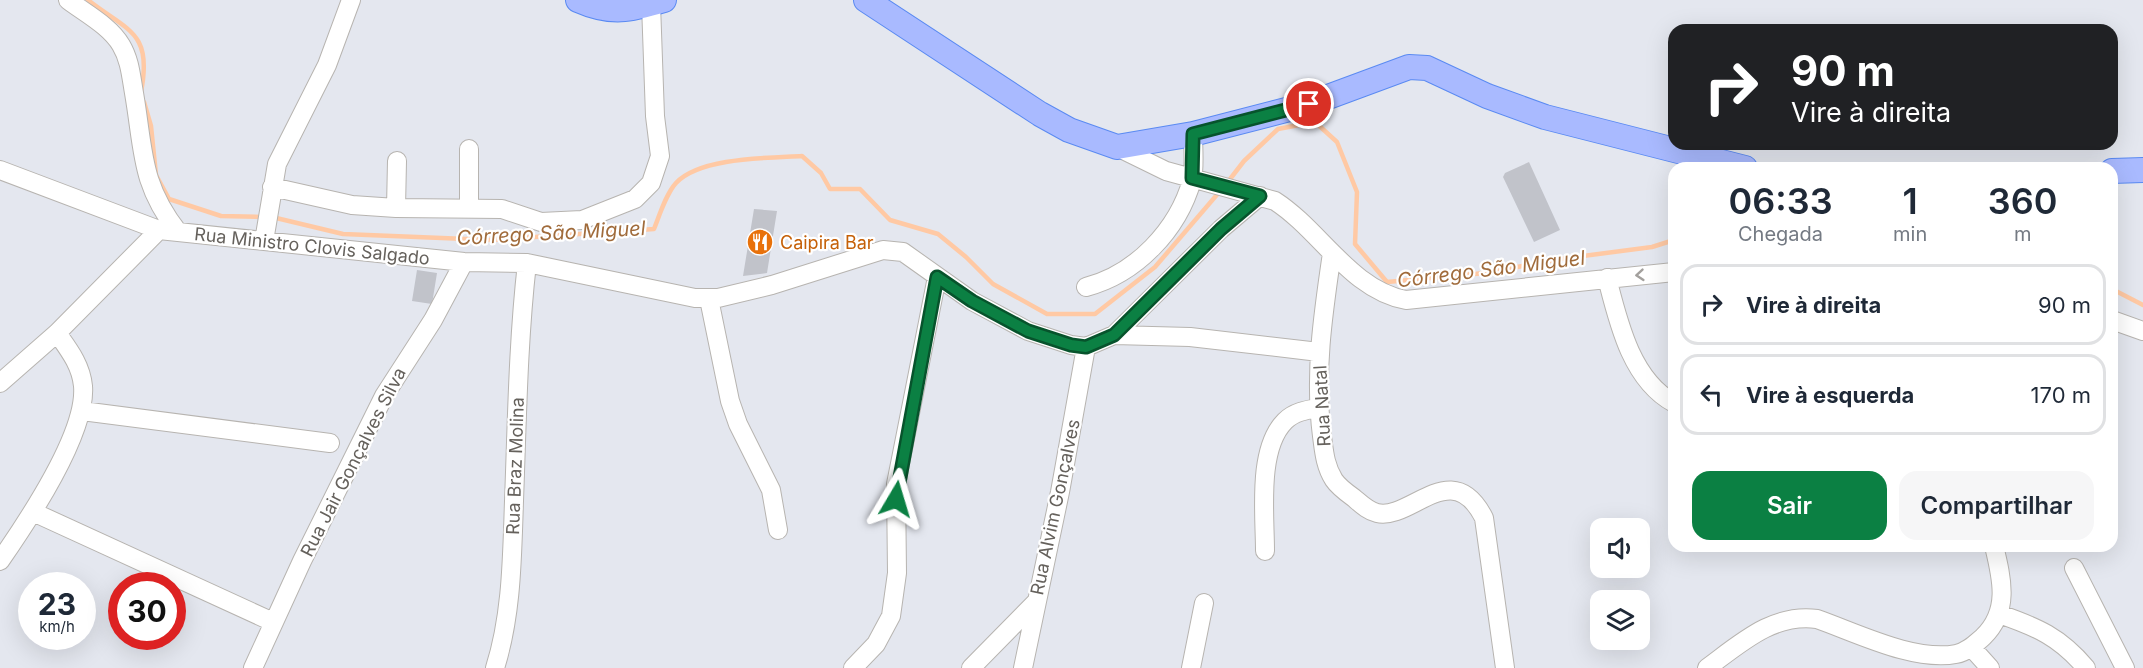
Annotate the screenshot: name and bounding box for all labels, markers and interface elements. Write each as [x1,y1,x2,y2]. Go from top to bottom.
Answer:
text: 90 m [1791,45,1895,96]
icon: right [1692,48,1770,126]
pin [1283,78,1334,129]
icon: arrive [1292,87,1325,120]
text: Vire à direita [1791,96,1951,129]
text: 06:33 [1729,179,1833,223]
text: 1 [1903,179,1918,223]
text: 360 [1988,179,2057,223]
water label: Córrego São Miguel [456,216,646,250]
text: Chegada [1738,222,1823,246]
text: min [1893,222,1927,246]
text: m [2014,222,2031,246]
street label: Rua Ministro Clovis Salgado [193,223,431,269]
restaurant icon: Caipira Bar [745,227,775,257]
place label: Caipira Bar [780,232,874,253]
water label: Córrego São Miguel [1396,246,1586,292]
one-way arrow [1636,268,1645,281]
icon: right [1695,288,1728,321]
text: Vire à direita [1746,292,1881,318]
text: 90 m [2038,292,2091,318]
street label: Rua Jair Gonçalves Silva [296,364,410,560]
street label: Rua Natal [1309,365,1335,447]
icon: left [1695,378,1728,411]
text: Vire à esquerda [1746,382,1914,408]
text: 170 m [2031,382,2091,408]
street label: Rua Braz Molina [502,397,528,535]
street label: Rua Alvim Gonçalves [1026,417,1084,597]
position arrow [864,467,928,531]
button: Sair [1692,471,1887,540]
button: Compartilhar [1899,471,2094,540]
map controls [1590,518,1650,650]
button: sound [1590,518,1650,578]
speed limit sign: 30 [108,572,186,650]
text: 23 [38,586,76,622]
button: layers [1590,590,1650,650]
text: km/h [39,617,75,636]

